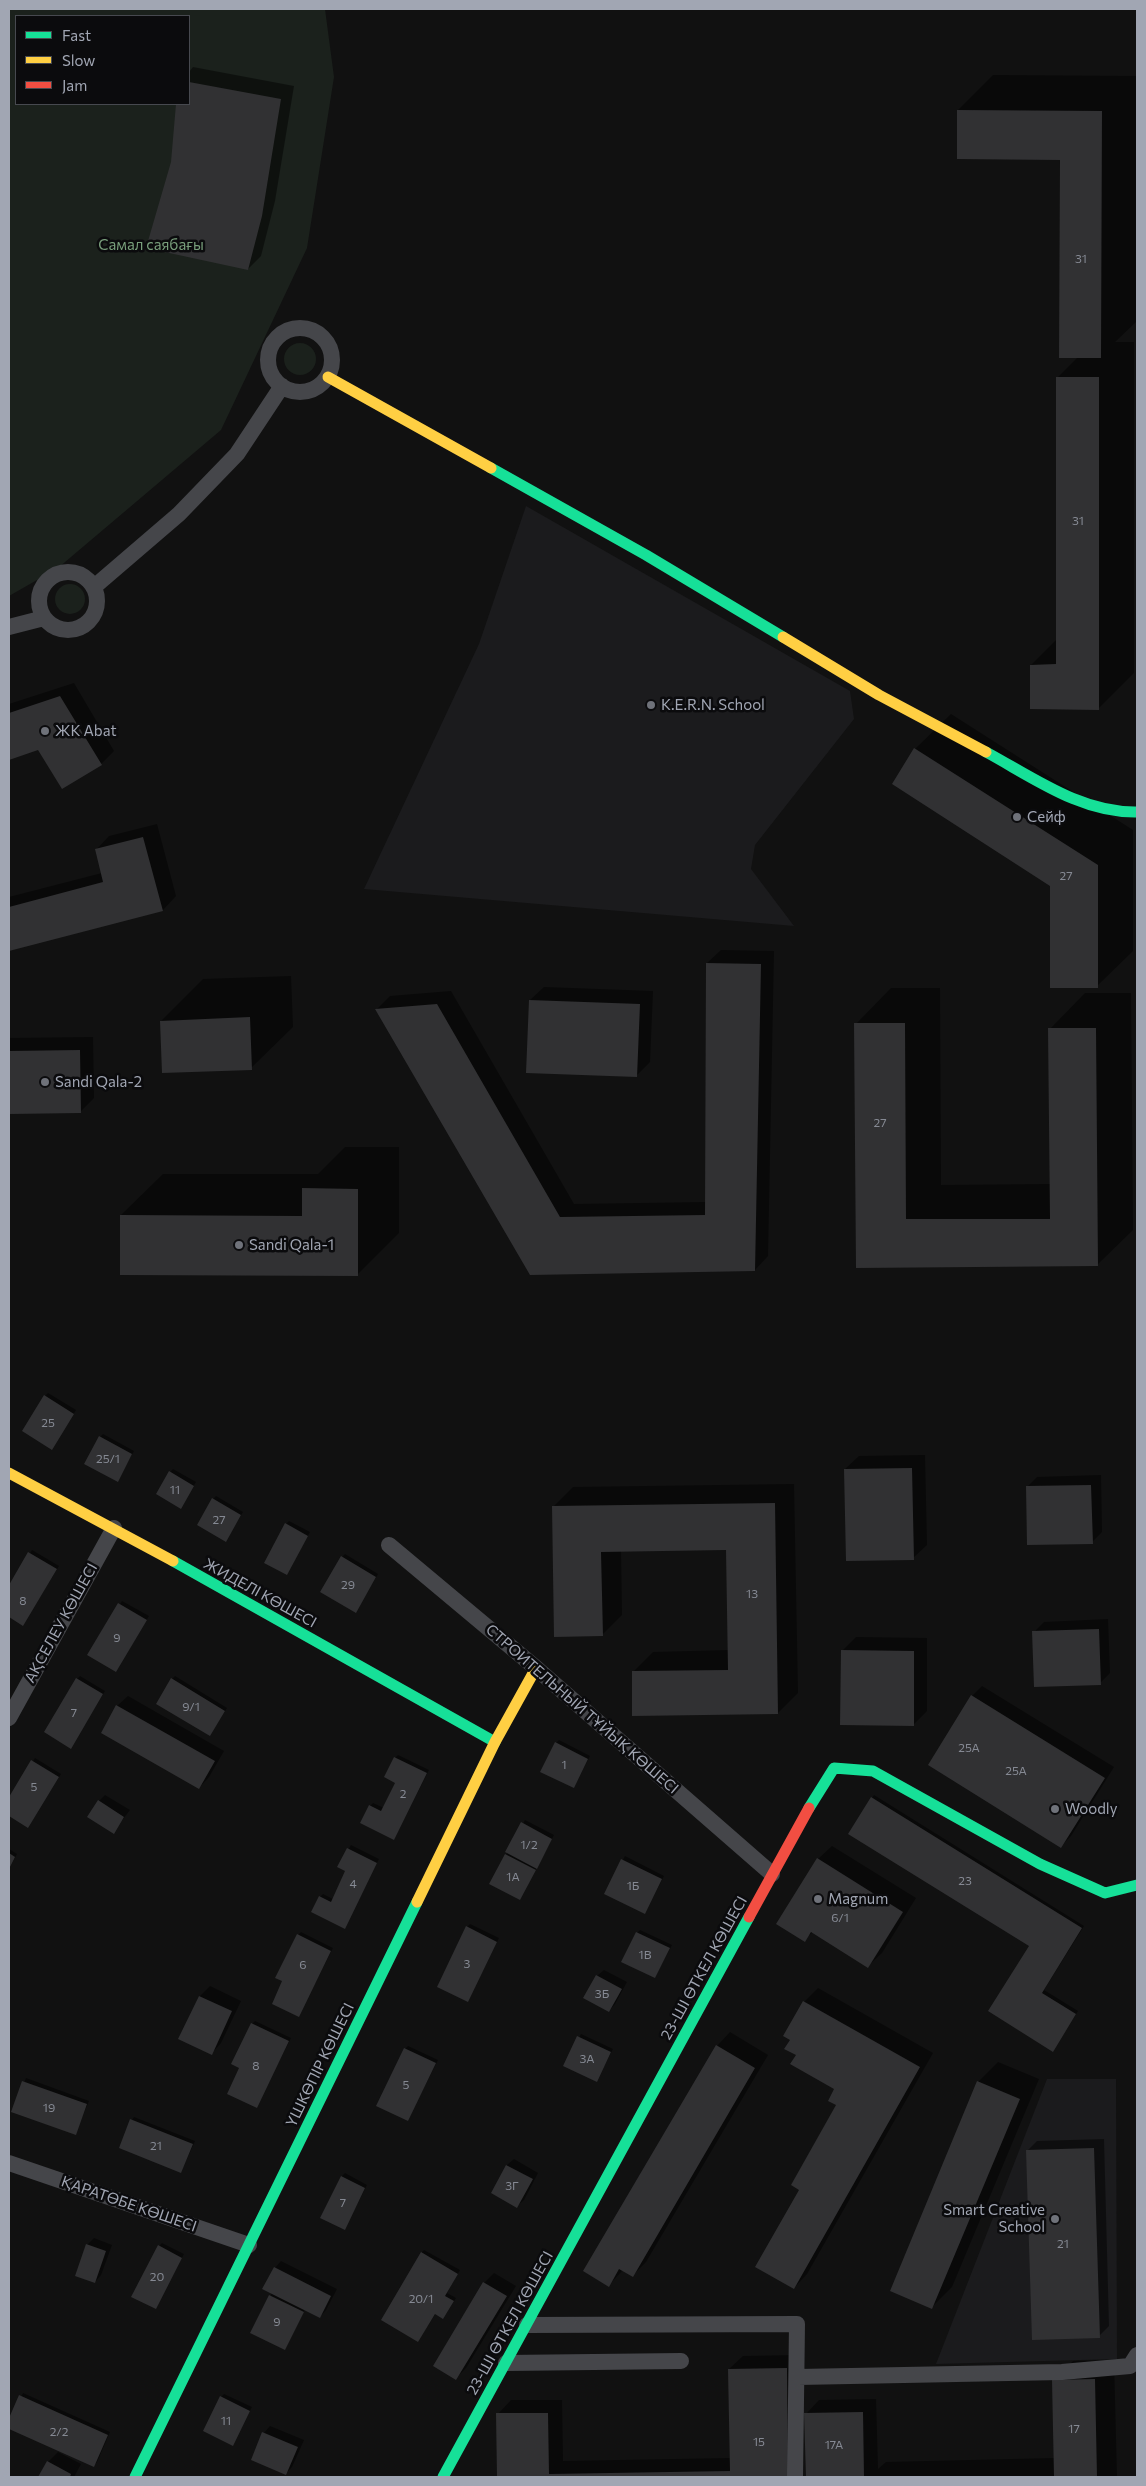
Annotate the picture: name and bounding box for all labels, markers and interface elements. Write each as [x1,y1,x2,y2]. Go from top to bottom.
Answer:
legend [15,15,190,105]
text: Fast [62,26,91,44]
text: Slow [62,51,95,69]
text: Jam [62,76,87,94]
park label: Самал саябағы [98,236,204,254]
house number: 31 [1075,252,1087,266]
house number: 31 [1072,514,1084,528]
place label: K.E.R.N. School [661,696,765,714]
marker: K.E.R.N. School [645,699,657,711]
place label: ЖК Abat [55,722,117,740]
marker: ЖК Abat [39,725,51,737]
place label: Сейф [1027,808,1066,826]
marker: Сейф [1011,811,1023,823]
house number: 27 [1060,869,1072,883]
place label: Sandi Qala-2 [55,1073,142,1091]
marker: Sandi Qala-2 [39,1076,51,1088]
house number: 27 [874,1116,886,1130]
place label: Sandi Qala-1 [249,1236,334,1254]
marker: Sandi Qala-1 [233,1239,245,1251]
house number: 25 [41,1416,55,1430]
house number: 25/1 [96,1452,120,1466]
house number: 11 [170,1483,180,1497]
house number: 27 [213,1513,225,1527]
street label: ЖИДЕЛІ КӨШЕСІ [200,1554,320,1632]
street label: АҚСЕЛЕУ КӨШЕСІ [21,1560,101,1686]
house number: 29 [341,1578,355,1592]
house number: 13 [746,1587,758,1601]
house number: 8 [19,1594,27,1608]
street label: СТРОИТЕЛЬНЫЙ ТҰЙЫҚ КӨШЕСІ [482,1620,682,1798]
house number: 9 [113,1631,121,1645]
house number: 9/1 [182,1700,200,1714]
house number: 7 [71,1706,77,1720]
house number: 25А [958,1741,980,1755]
house number: 1 [561,1758,567,1772]
house number: 25А [1005,1764,1027,1778]
house number: 5 [31,1780,37,1794]
house number: 2 [400,1787,406,1801]
place label: Woodly [1065,1800,1117,1818]
marker: Woodly [1049,1803,1061,1815]
house number: 1/2 [520,1838,538,1852]
house number: 1А [506,1870,520,1884]
house number: 23 [958,1874,972,1888]
house number: 4 [349,1877,357,1891]
house number: 1Б [627,1879,639,1893]
place label: Magnum [828,1890,888,1908]
street label: 23-ШІ ӨТКЕЛ КӨШЕСІ [657,1893,751,2043]
marker: Magnum [812,1893,824,1905]
house number: 6/1 [831,1911,849,1925]
house number: 1В [639,1948,651,1962]
house number: 3 [464,1957,470,1971]
house number: 6 [299,1958,307,1972]
house number: 3Б [595,1987,609,2001]
street label: ҮШКӨПІР КӨШЕСІ [282,2000,358,2130]
house number: 3А [580,2052,594,2066]
house number: 8 [252,2059,260,2073]
house number: 5 [403,2078,409,2092]
house number: 19 [43,2101,55,2115]
house number: 21 [150,2139,162,2153]
street label: ҚАРАТӨБЕ КӨШЕСІ [59,2172,199,2236]
house number: 3Г [505,2179,519,2193]
house number: 7 [340,2196,346,2210]
place label: Smart Creative School [943,2201,1045,2236]
marker: Smart Creative School [1049,2213,1061,2225]
house number: 21 [1057,2237,1069,2251]
street label: 23-ШІ ӨТКЕЛ КӨШЕСІ [463,2248,557,2398]
house number: 20 [150,2270,164,2284]
house number: 20/1 [409,2292,433,2306]
house number: 9 [273,2315,281,2329]
house number: 11 [221,2414,231,2428]
house number: 17 [1068,2422,1080,2436]
house number: 2/2 [50,2425,68,2439]
house number: 15 [753,2435,765,2449]
house number: 17А [825,2438,843,2452]

